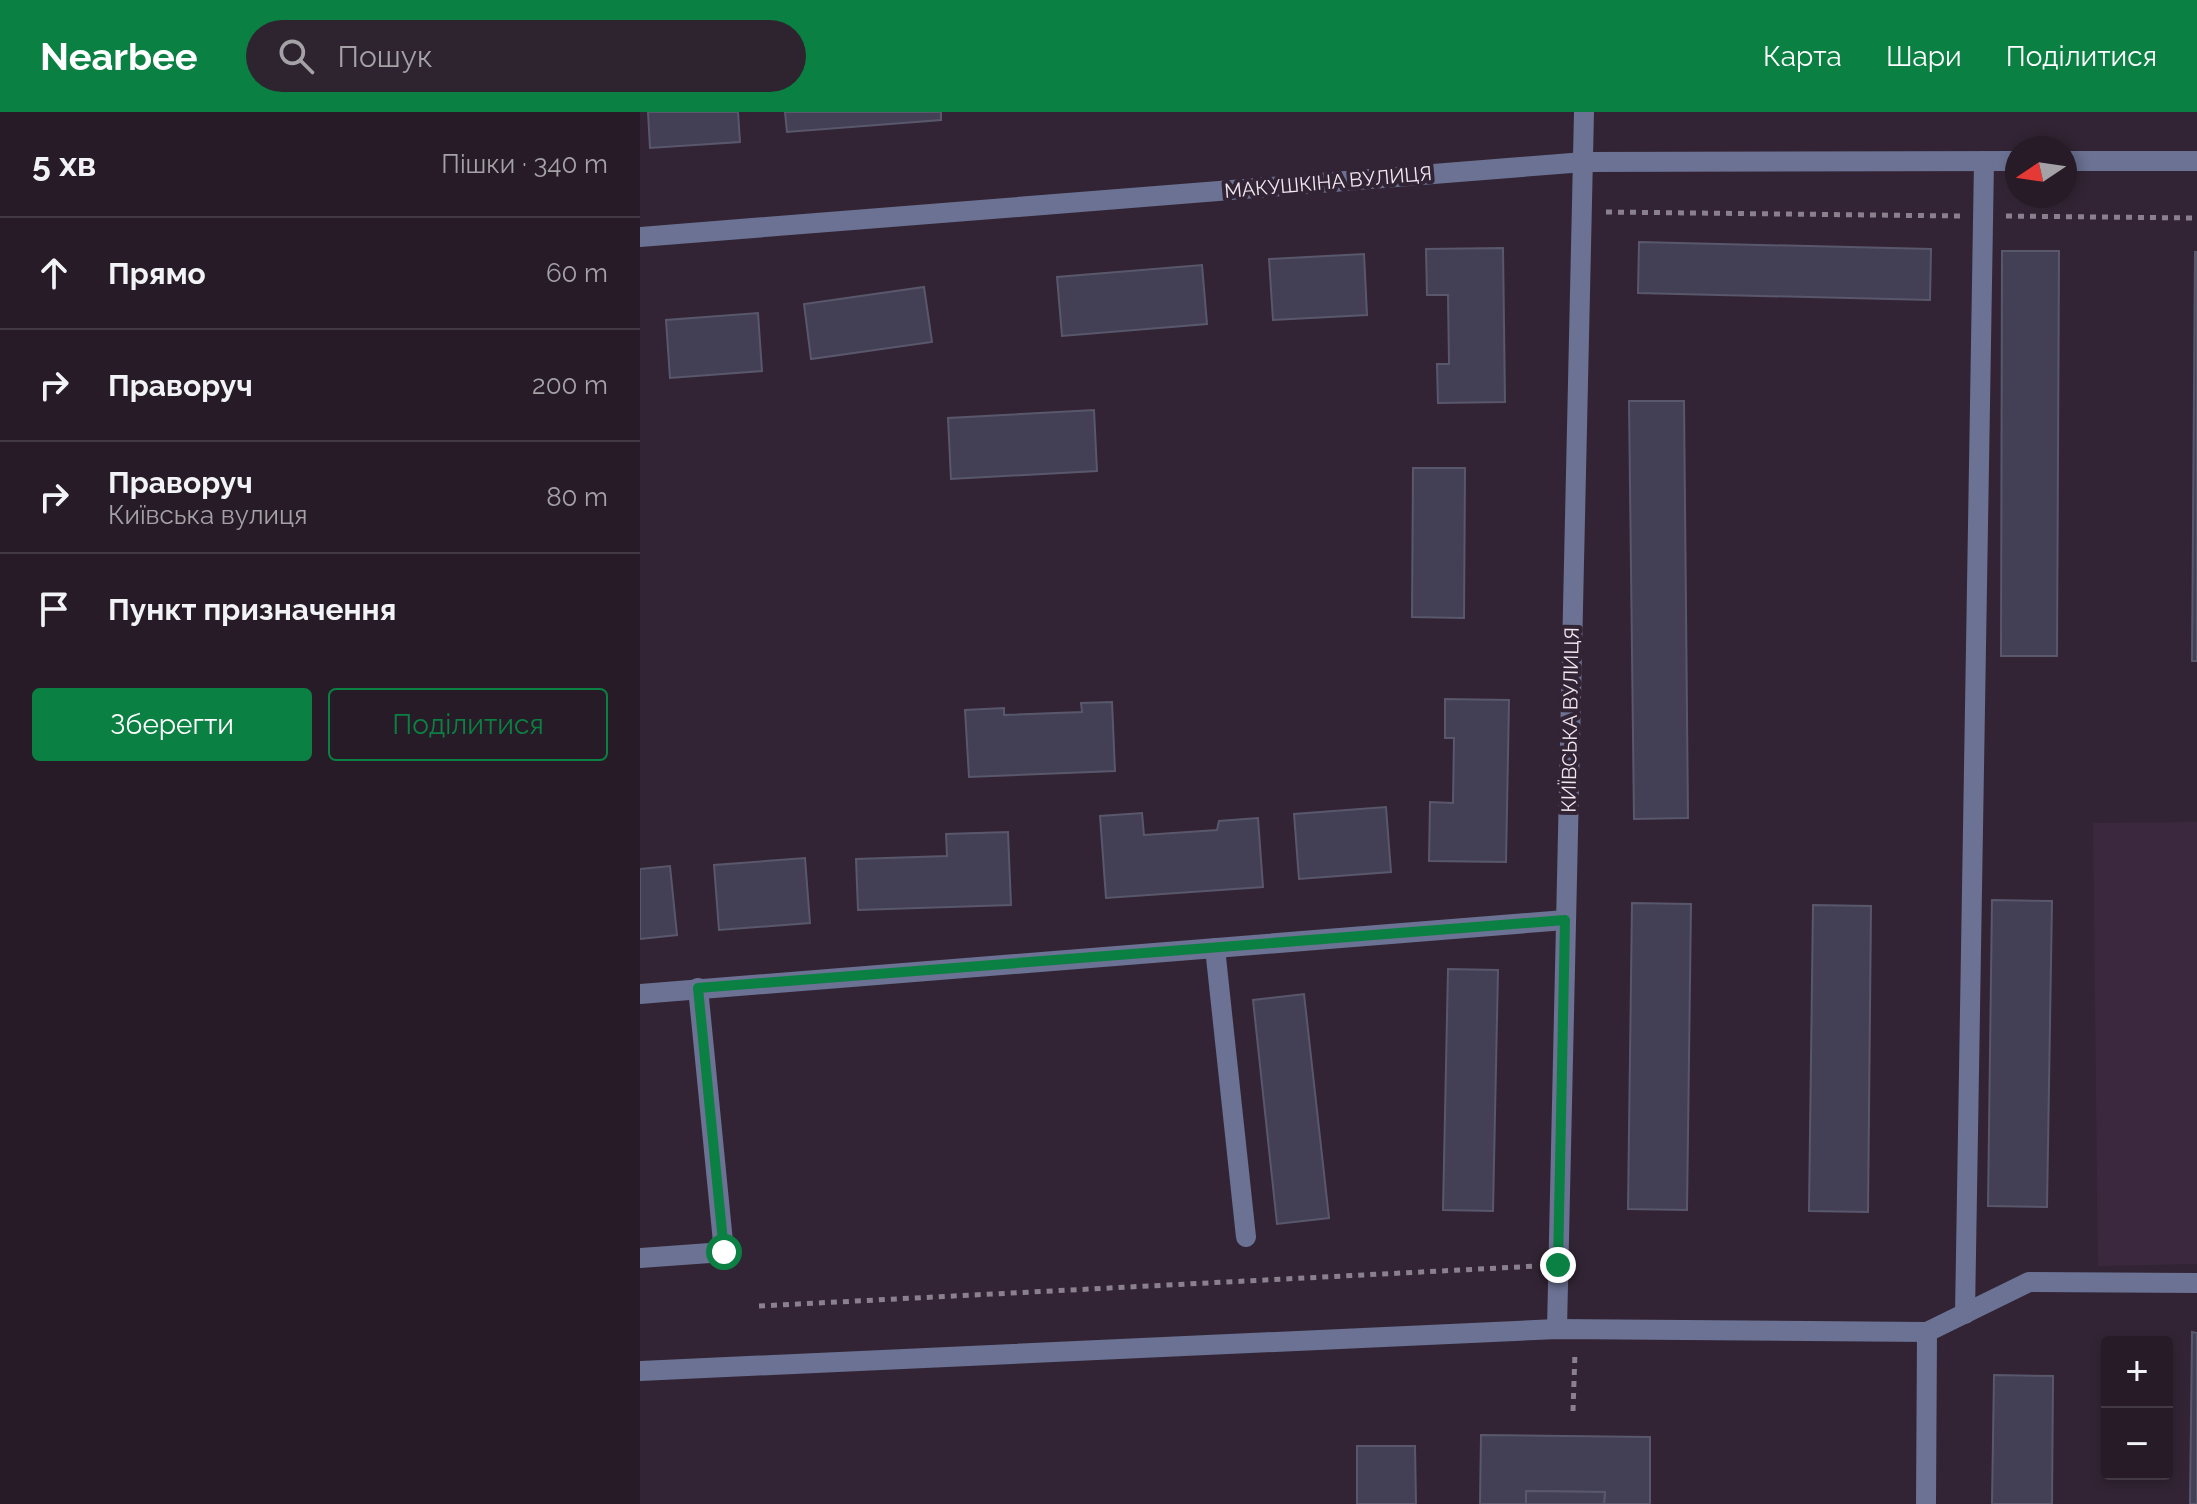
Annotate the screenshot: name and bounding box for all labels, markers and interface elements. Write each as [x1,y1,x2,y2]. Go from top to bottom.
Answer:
search box [246,20,806,92]
text: Nearbee [40,34,198,79]
icon: search [274,34,318,78]
text: Пошук [338,39,433,74]
text: Карта [1763,40,1842,73]
text: Шари [1886,40,1962,73]
text: Поділитися [2006,40,2157,73]
north arrow [2005,136,2077,208]
text: 5 хв [32,144,96,184]
text: Пішки · 340 m [441,149,608,179]
street label: МАКУШКІНА ВУЛИЦЯ [1223,161,1433,203]
icon: ahead [32,251,76,295]
text: Прямо [108,256,206,291]
text: 60 m [546,258,608,288]
icon: right [32,363,76,407]
text: Праворуч [108,368,253,403]
text: 200 m [532,370,608,400]
text: Праворуч [108,465,253,500]
icon: right [32,475,76,519]
text: 80 m [546,482,608,512]
text: Київська вулиця [108,500,308,530]
icon: arrive [32,587,76,631]
text: Пункт призначення [108,592,396,627]
street label: КИЇВСЬКА ВУЛИЦЯ [1556,627,1584,813]
button: Зберегти [32,688,312,761]
button: Поділитися [328,688,608,761]
route start [706,1234,742,1270]
route end [1540,1247,1576,1283]
map controls [2101,1336,2173,1480]
button: + [2101,1336,2173,1408]
button: − [2101,1408,2173,1480]

